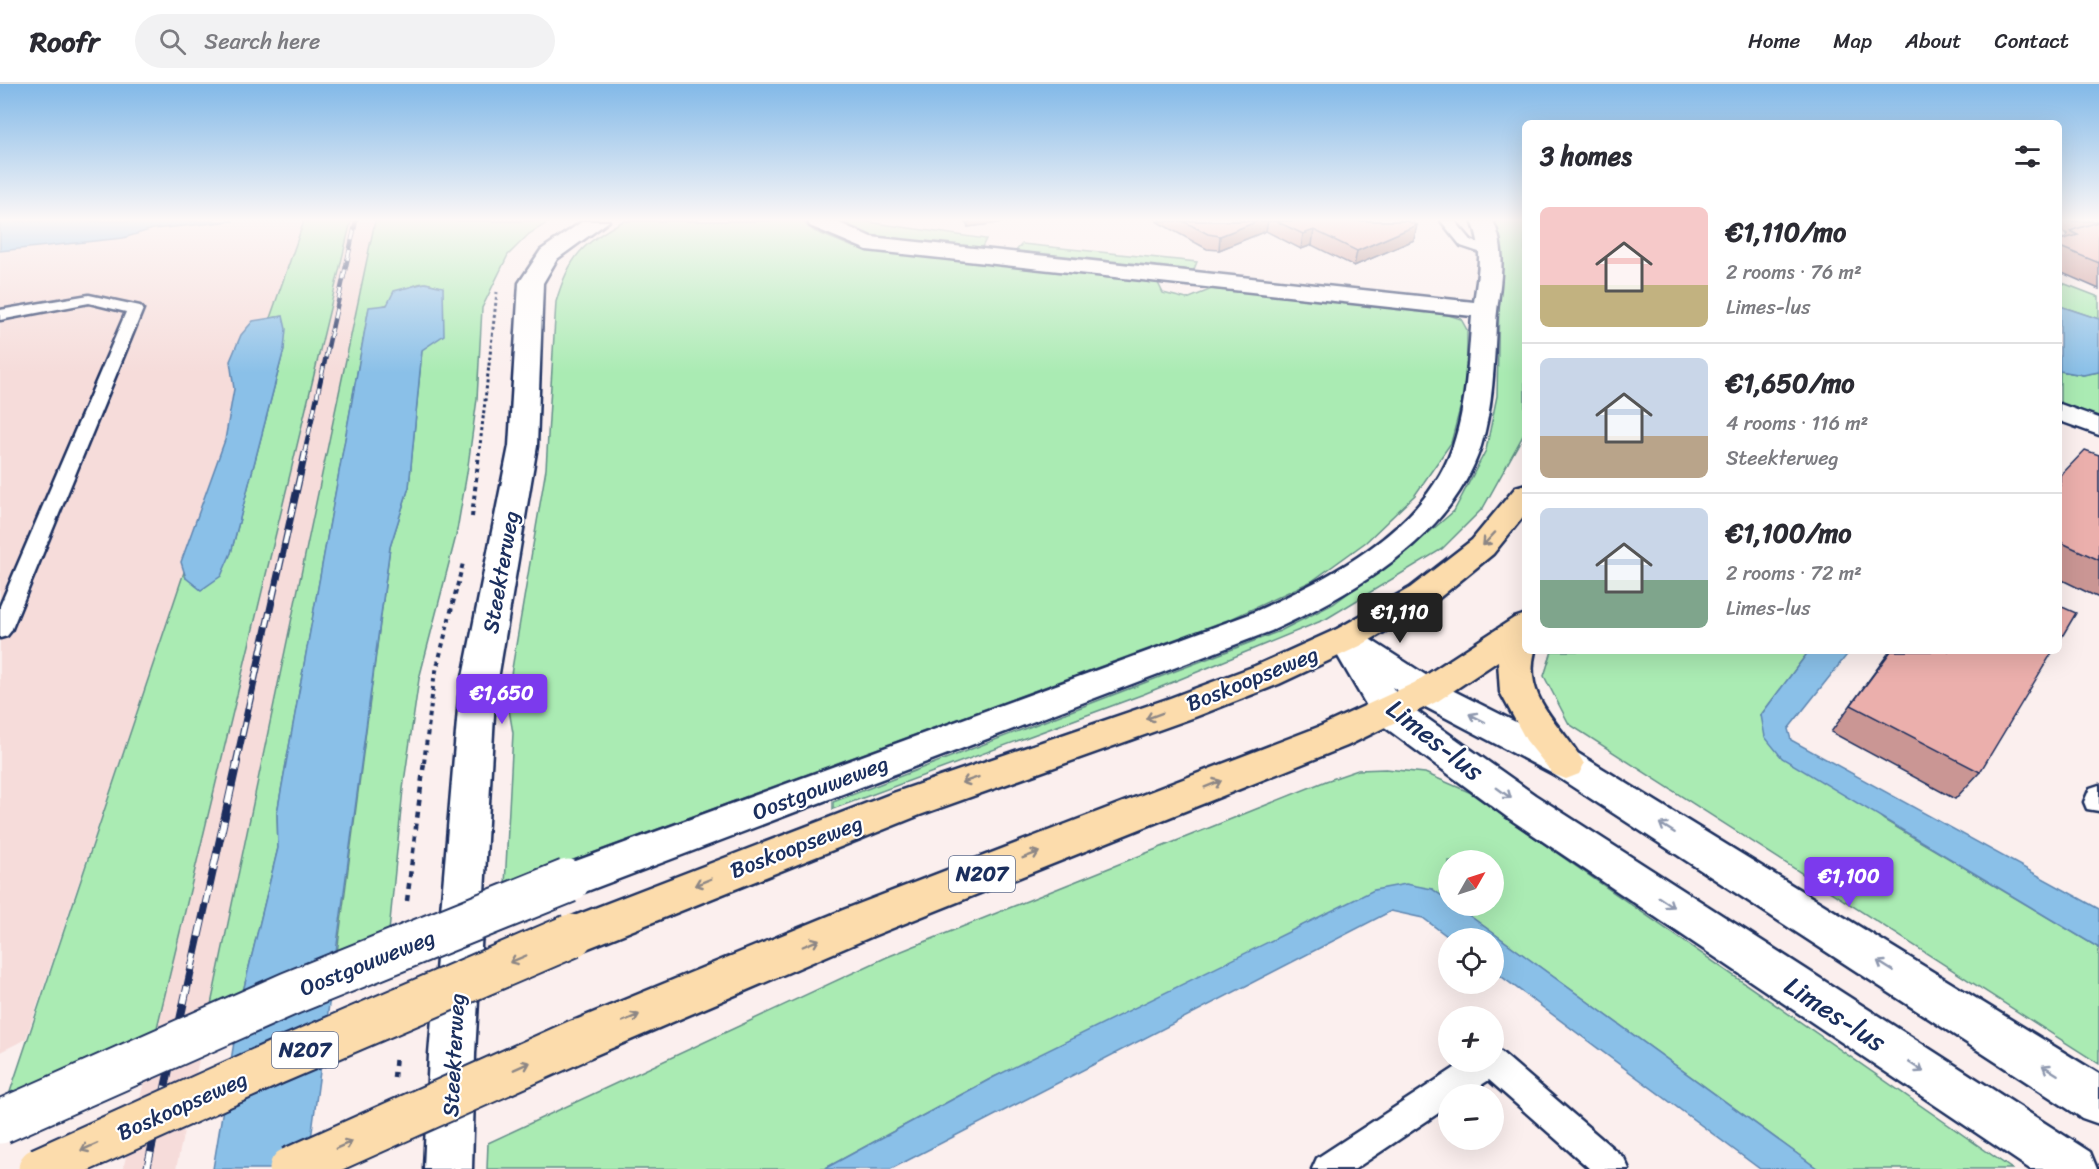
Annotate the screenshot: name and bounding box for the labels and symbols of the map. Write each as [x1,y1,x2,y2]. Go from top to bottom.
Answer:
street label: Steekterweg [471,508,530,636]
one-way arrow [1483,531,1497,546]
pin: €1,110 [1351,593,1449,644]
street label: Boskoopseweg [1180,634,1324,723]
pin: €1,650 [453,674,551,725]
street label: Limes-lus [1375,686,1495,794]
one-way arrow [1146,711,1164,722]
one-way arrow [1468,712,1486,723]
street label: Oostgouweweg [746,744,894,831]
one-way arrow [961,776,980,787]
one-way arrow [1203,778,1221,789]
one-way arrow [1495,787,1511,799]
street label: Boskoopseweg [724,803,868,890]
one-way arrow [1659,822,1676,834]
one-way arrow [1021,849,1040,860]
north arrow [1438,850,1504,916]
road number: N207 [949,856,1015,892]
pin: €1,100 [1800,857,1898,908]
one-way arrow [695,877,713,888]
one-way arrow [1657,896,1673,908]
street label: Oostgouweweg [293,918,441,1007]
one-way arrow [801,936,819,948]
one-way arrow [509,954,527,965]
one-way arrow [1877,959,1894,971]
street label: Limes-lus [1774,963,1896,1066]
street label: Steekterweg [431,992,476,1118]
one-way arrow [622,1012,640,1023]
road number: N207 [272,1032,338,1068]
street label: Boskoopseweg [111,1059,254,1152]
one-way arrow [513,1059,531,1071]
one-way arrow [1907,1061,1924,1073]
one-way arrow [2041,1064,2058,1077]
one-way arrow [335,1139,353,1150]
one-way arrow [80,1142,98,1153]

